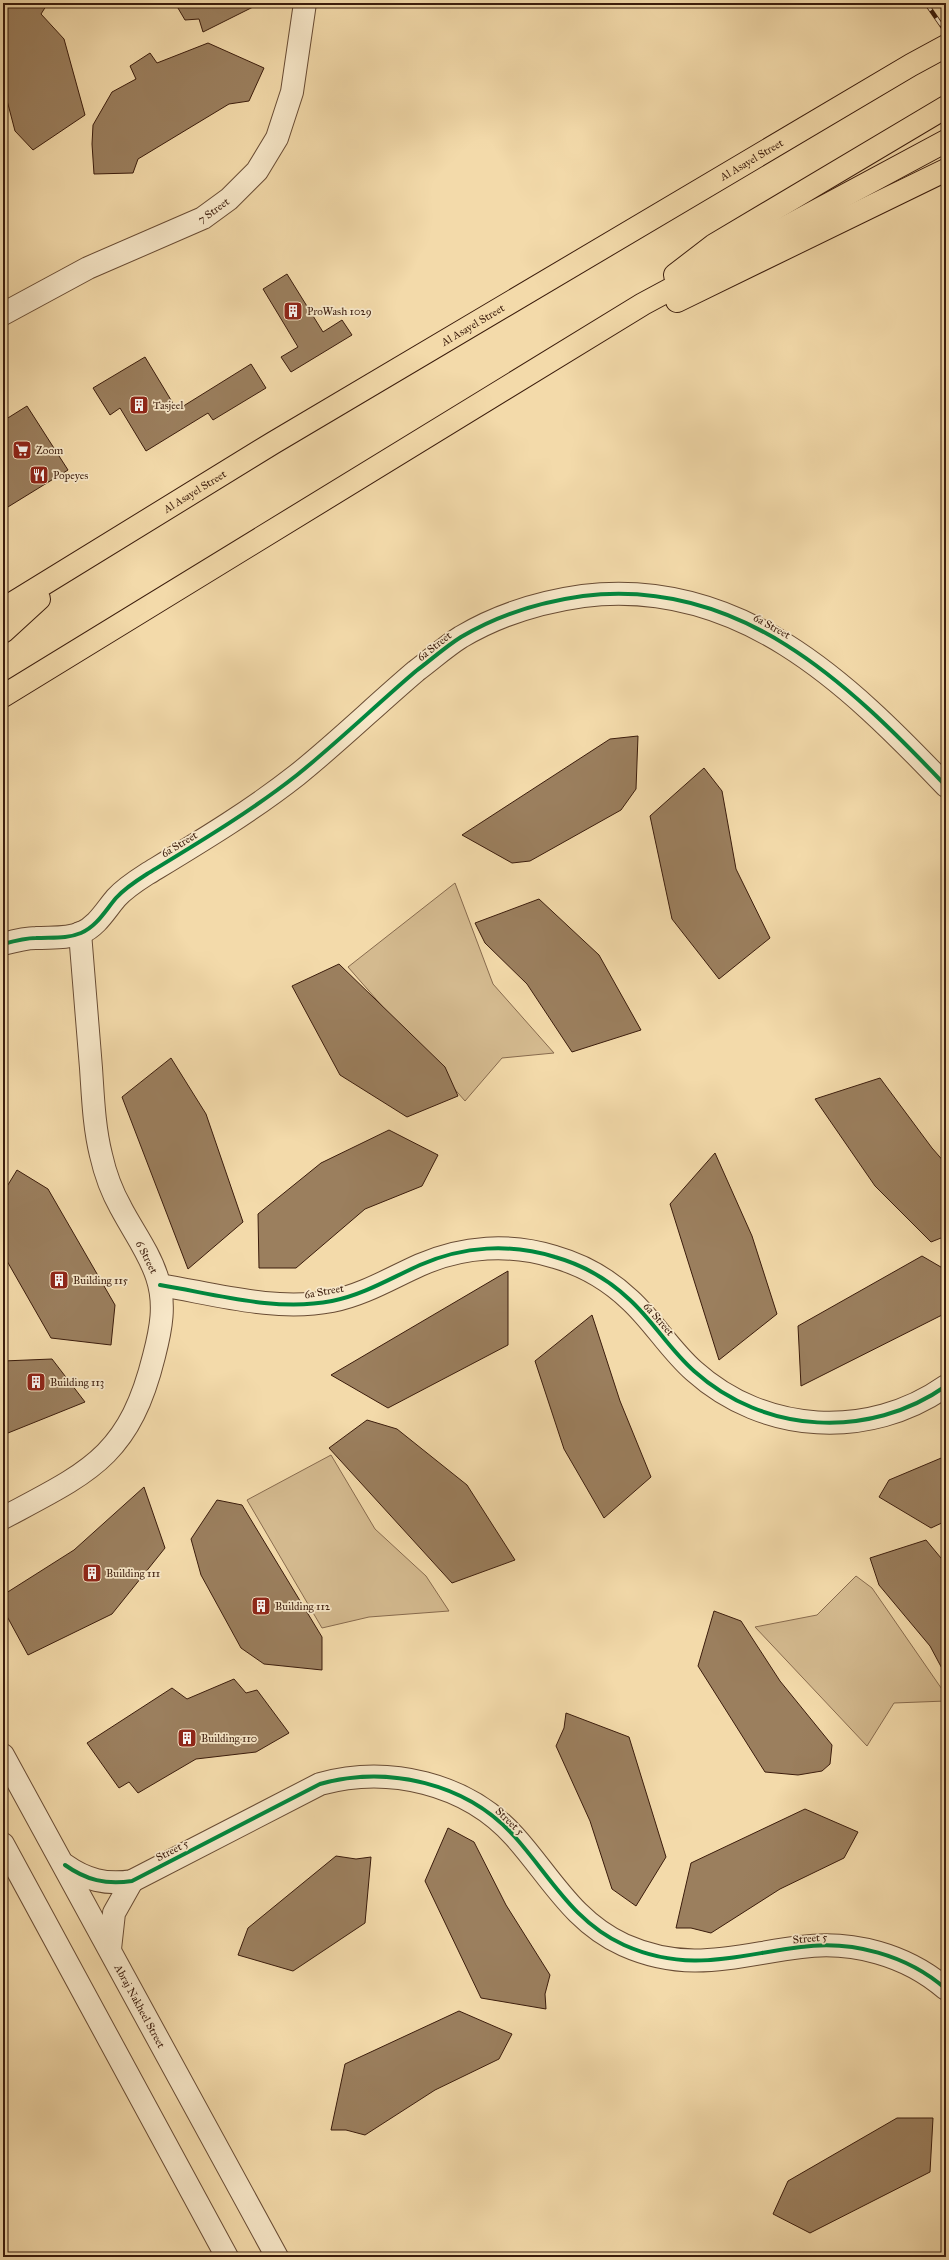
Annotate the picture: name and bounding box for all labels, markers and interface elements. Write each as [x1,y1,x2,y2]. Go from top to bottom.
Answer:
street label: Al Asayel Street [717,136,786,184]
street label: 7 Street [196,195,232,226]
building icon: ProWash 1029 [282,300,304,322]
street label: Al Asayel Street [438,301,507,349]
place label: ProWash 1029 [307,305,372,318]
building icon: Tasjeel [128,394,150,416]
place label: Tasjeel [153,399,183,412]
supermarket icon: Zoom [11,439,33,461]
place label: Zoom [36,444,64,457]
restaurant icon: Popeyes [28,464,50,486]
street label: Al Asayel Street [160,467,229,516]
place label: Popeyes [53,469,88,482]
street label: 6a Street [751,611,792,642]
street label: 6a Street [415,629,454,664]
street label: 6a Street [159,829,200,860]
street label: 6 Street [133,1239,160,1276]
building icon: Building 115 [48,1269,70,1291]
place label: Building 115 [73,1274,128,1287]
street label: 6a Street [303,1282,345,1301]
street label: 6a Street [641,1300,677,1339]
building icon: Building 113 [25,1371,47,1393]
place label: Building 113 [50,1376,104,1389]
building icon: Building 111 [81,1562,103,1584]
place label: Building 111 [106,1567,160,1580]
building icon: Building 112 [250,1595,272,1617]
place label: Building 112 [275,1600,331,1613]
building icon: Building 110 [176,1727,198,1749]
place label: Building 110 [201,1732,257,1745]
street label: Street 5 [493,1805,527,1838]
street label: Street 5 [154,1837,191,1864]
street label: Street 5 [792,1931,828,1946]
street label: Abraj Nakheel Street [111,1961,168,2050]

